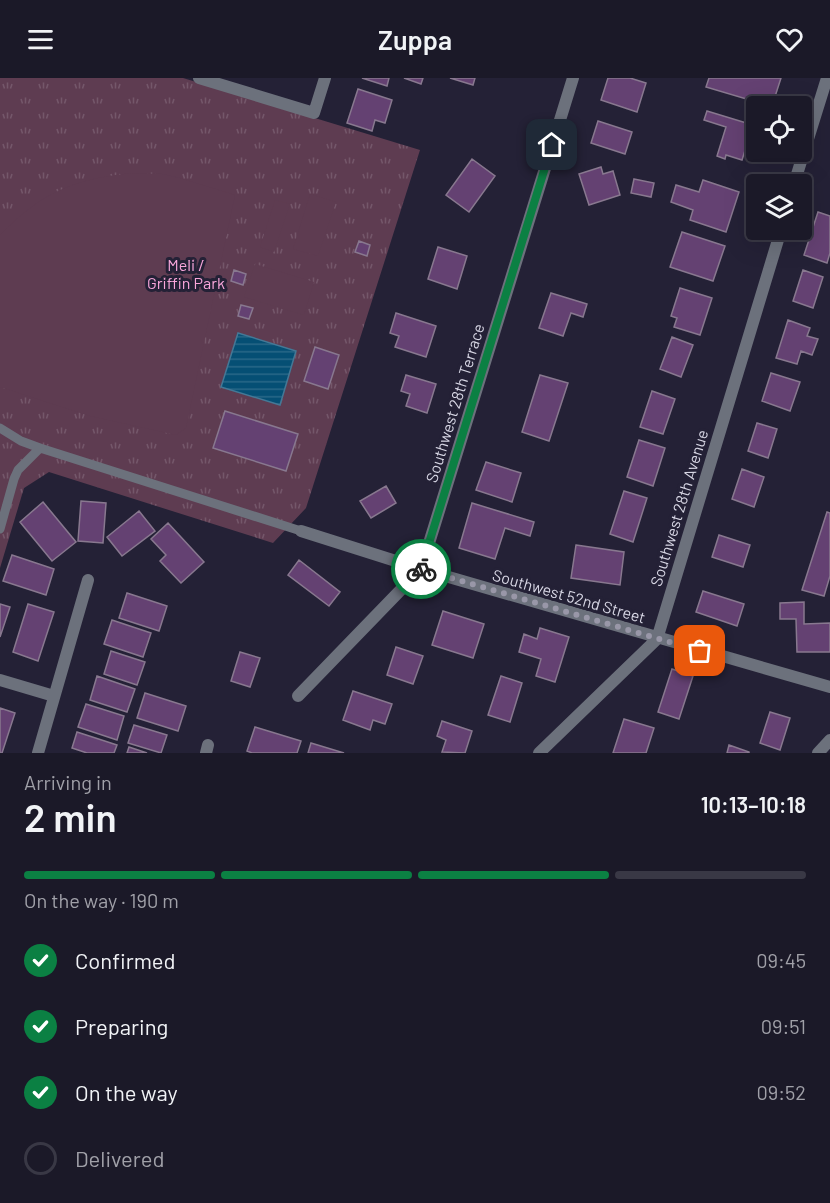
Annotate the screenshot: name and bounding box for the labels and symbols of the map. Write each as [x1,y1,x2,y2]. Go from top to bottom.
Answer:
pin [526,119,577,170]
park label: Meli / Griffin Park [147,255,225,292]
street label: Southwest 28th Terrace [421,321,488,485]
street label: Southwest 28th Avenue [646,427,711,588]
courier [391,539,451,599]
street label: Southwest 52nd Street [490,565,648,626]
pin [674,625,725,676]

